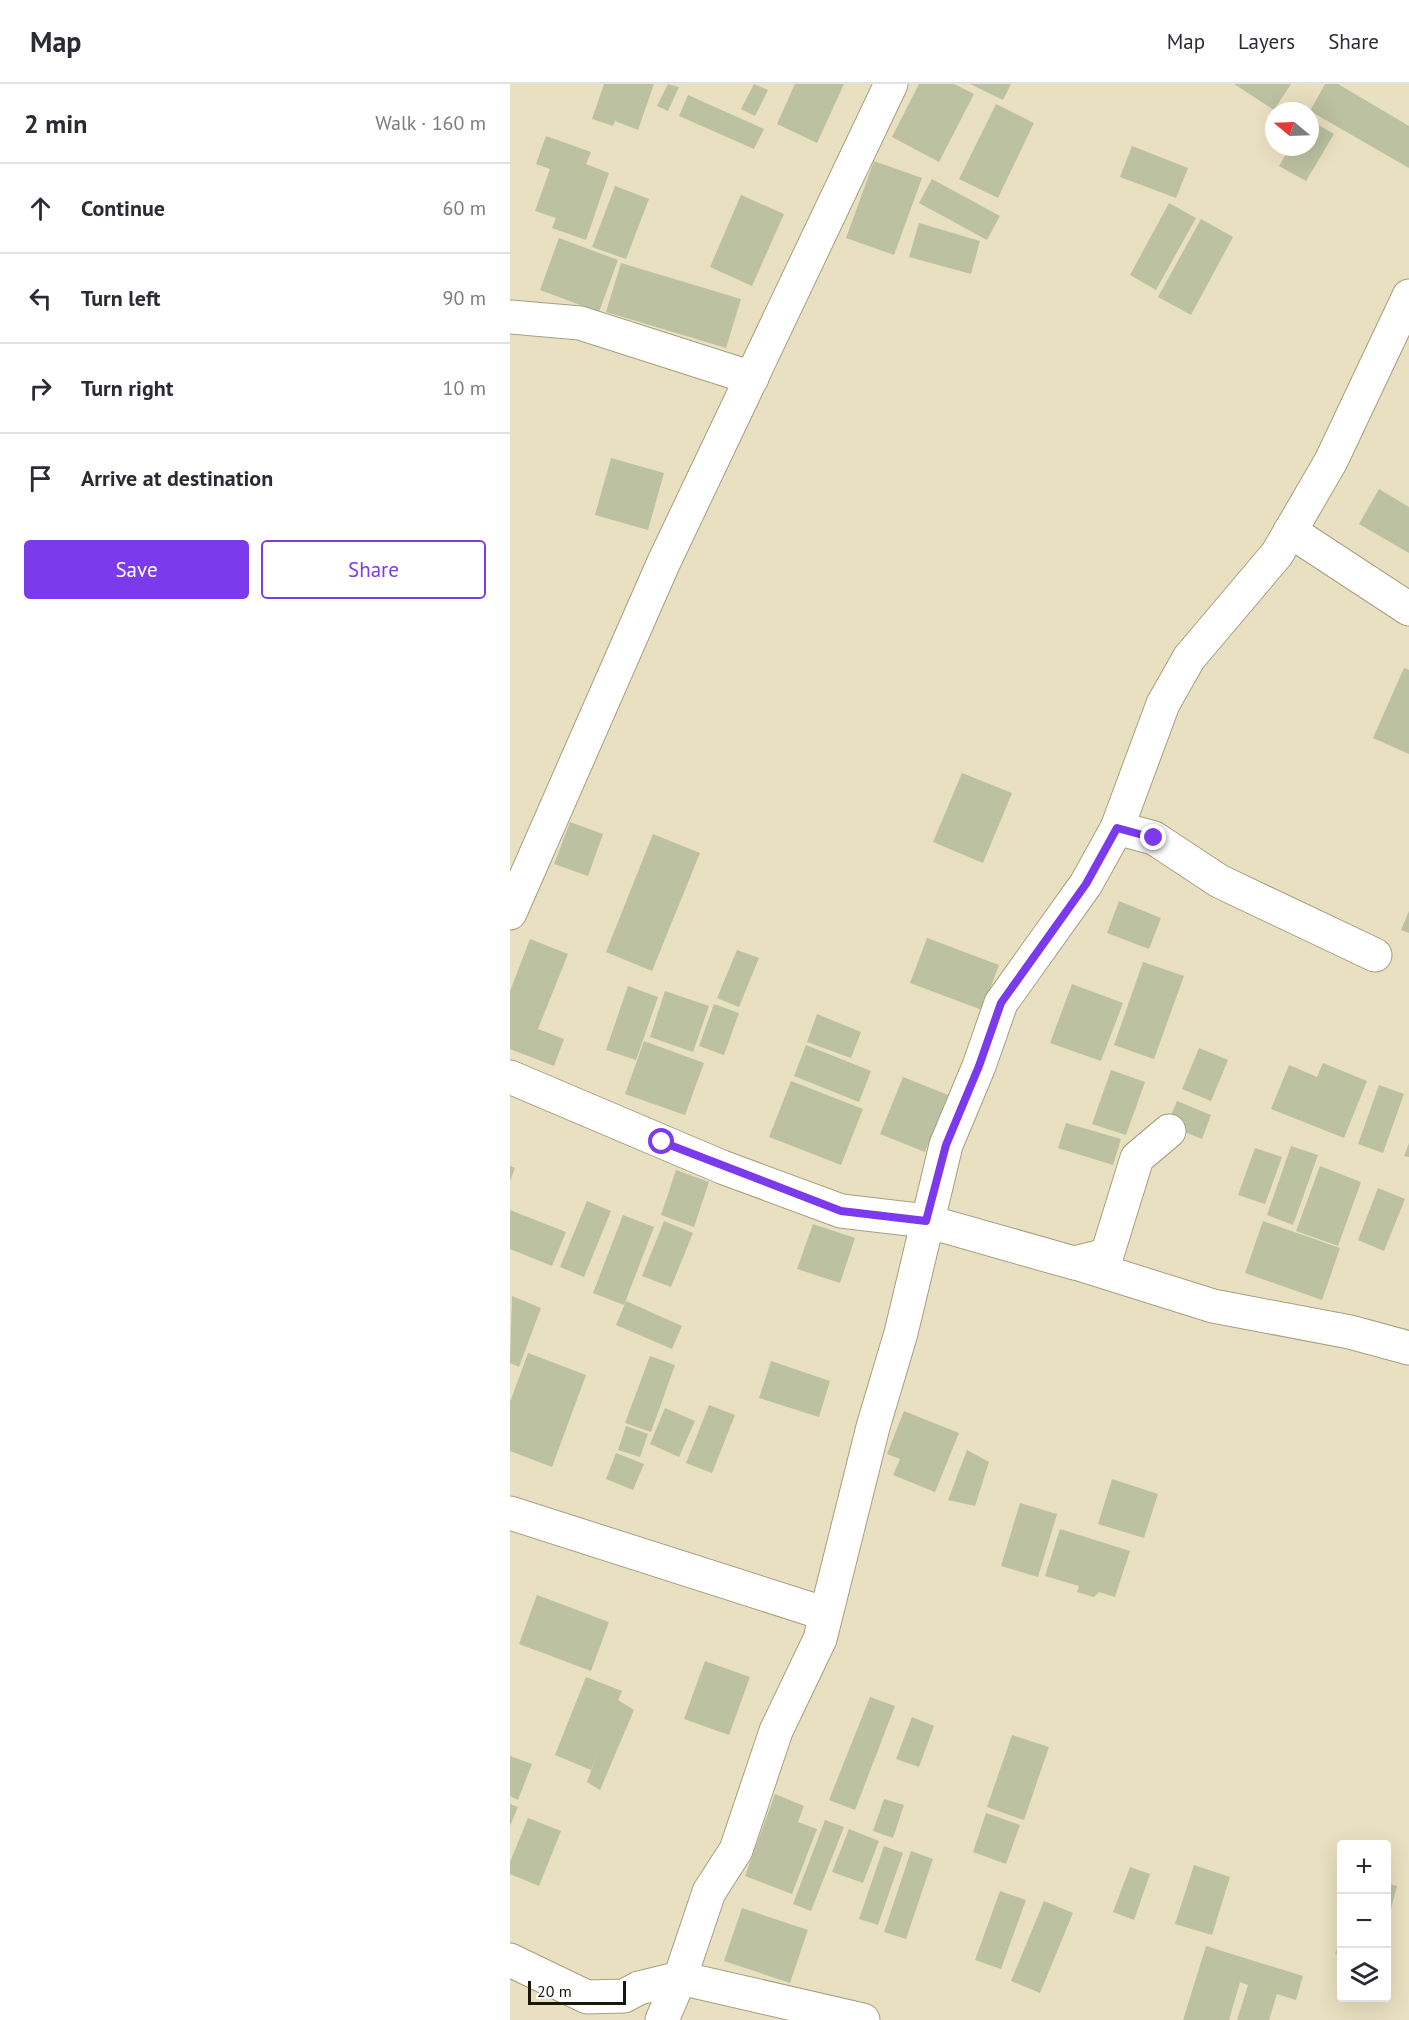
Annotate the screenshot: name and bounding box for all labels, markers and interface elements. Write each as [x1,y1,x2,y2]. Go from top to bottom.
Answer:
text: Map [30,23,81,60]
text: Map [1167,28,1205,55]
text: Layers [1238,28,1295,55]
text: Share [1328,28,1379,55]
north arrow [1265,102,1319,156]
text: 2 min [24,107,87,140]
text: Walk · 160 m [375,110,486,136]
icon: ahead [24,192,57,225]
text: Continue [81,194,165,222]
text: 60 m [443,195,486,221]
icon: left [24,282,57,315]
text: Turn left [81,284,161,312]
text: 90 m [443,285,486,311]
icon: right [24,372,57,405]
text: Turn right [81,374,173,402]
text: 10 m [443,375,486,401]
icon: arrive [24,462,57,495]
text: Arrive at destination [81,464,273,492]
button: Save [24,540,249,599]
button: Share [261,540,486,599]
route end [1140,824,1166,850]
route start [648,1128,674,1154]
map controls [1337,1840,1391,2002]
button: + [1337,1840,1391,1894]
button: − [1337,1894,1391,1948]
button: layers [1337,1948,1391,2002]
scale bar [528,1978,626,2006]
text: 20 m [537,1981,572,2001]

